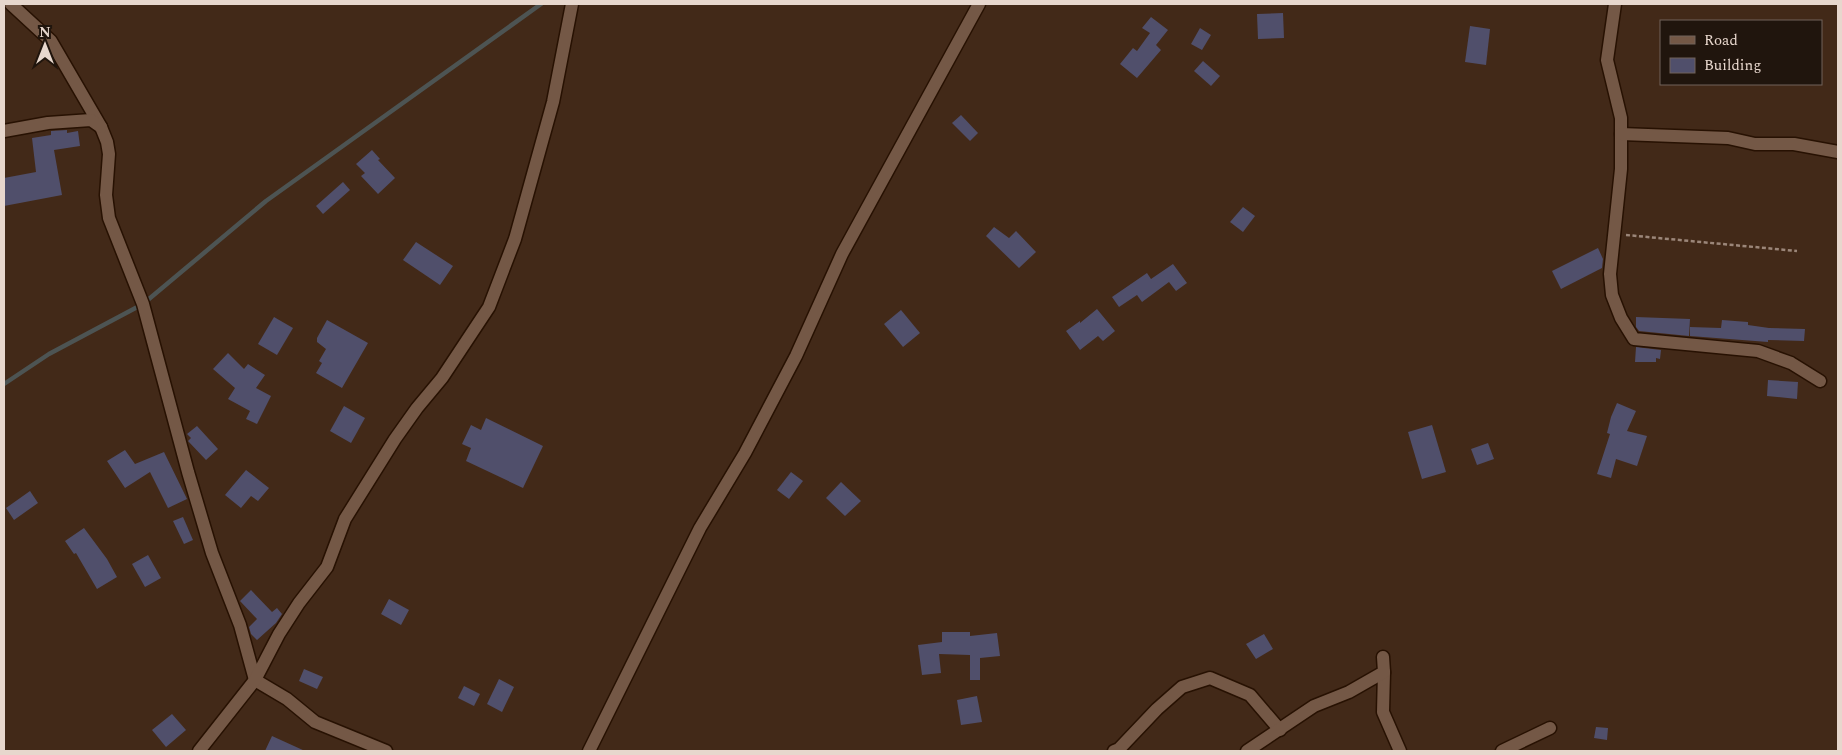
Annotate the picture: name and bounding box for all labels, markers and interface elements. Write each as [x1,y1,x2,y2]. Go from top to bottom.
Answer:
north arrow [20,20,70,70]
legend [1660,20,1822,85]
text: N [39,22,51,43]
text: Road [1704,29,1738,52]
text: Building [1704,54,1761,77]

